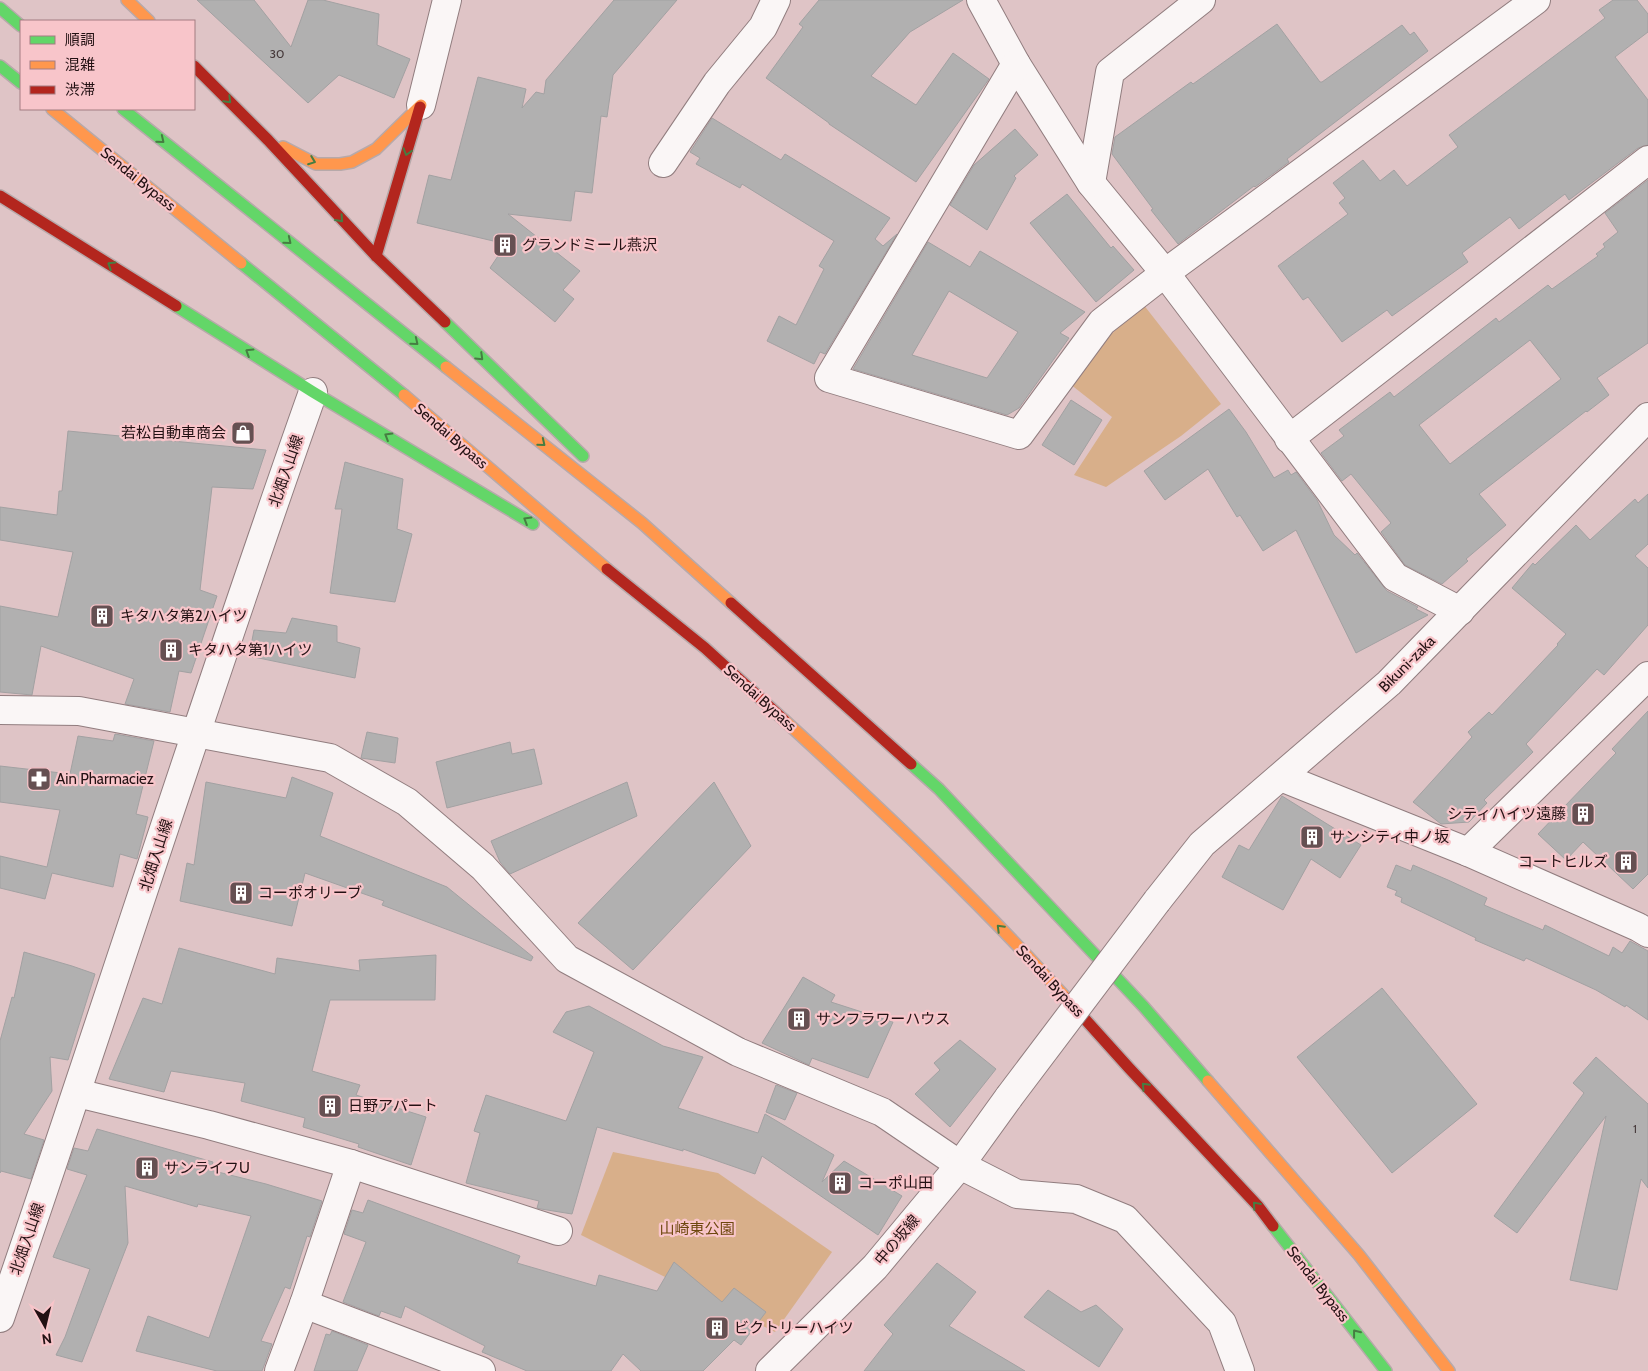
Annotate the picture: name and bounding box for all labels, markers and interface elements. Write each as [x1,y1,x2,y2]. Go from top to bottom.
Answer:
legend [20,20,195,110]
text: 順調 [65,31,95,49]
house number: 30 [270,46,284,61]
text: 混雑 [65,56,95,74]
text: 渋滞 [65,81,95,99]
one-way arrow [223,95,232,104]
one-way arrow [155,134,164,142]
street label: Sendai Bypass [97,143,179,215]
one-way arrow [402,147,412,155]
one-way arrow [307,155,316,165]
one-way arrow [334,213,343,222]
building icon: グランドミール燕沢 [492,232,518,258]
one-way arrow [282,235,292,244]
place label: グランドミール燕沢 [522,236,657,254]
one-way arrow [108,262,117,272]
one-way arrow [409,337,418,345]
one-way arrow [245,348,254,358]
one-way arrow [475,351,484,360]
street label: Sendai Bypass [411,399,491,473]
shop icon: 若松自動車商会 [230,420,256,446]
place label: 若松自動車商会 [121,424,226,442]
street label: 北畑入山線 [265,433,307,509]
one-way arrow [384,433,393,443]
one-way arrow [536,438,545,446]
one-way arrow [523,516,532,526]
building icon: キタハタ第2ハイツ [89,603,115,629]
place label: キタハタ第2ハイツ [120,607,248,625]
street label: Bikuni-zaka [1375,632,1439,696]
building icon: キタハタ第1ハイツ [158,637,184,663]
place label: キタハタ第1ハイツ [188,641,313,659]
street label: Sendai Bypass [720,661,800,735]
pharmacy icon: Ain Pharmaciez [26,766,52,792]
place label: Ain Pharmaciez [56,770,154,788]
building icon: シティハイツ遠藤 [1570,801,1596,827]
place label: シティハイツ遠藤 [1447,805,1566,823]
street label: 北畑入山線 [136,817,176,893]
building icon: サンシティ中ノ坂 [1299,824,1325,850]
place label: サンシティ中ノ坂 [1330,828,1449,846]
building icon: コートヒルズ [1613,849,1639,875]
place label: コートヒルズ [1518,853,1608,871]
building icon: コーポオリーブ [228,880,254,906]
place label: コーポオリーブ [258,884,362,902]
one-way arrow [996,924,1005,933]
street label: Sendai Bypass [1012,942,1088,1020]
building icon: サンフラワーハウス [786,1006,812,1032]
place label: サンフラワーハウス [816,1010,950,1028]
one-way arrow [1142,1082,1151,1091]
building icon: 日野アパート [317,1093,343,1119]
place label: 日野アパート [348,1097,438,1115]
house number: 1 [1633,1121,1637,1136]
building icon: サンライフU [134,1155,160,1181]
place label: サンライフU [164,1159,250,1177]
building icon: コーポ山田 [827,1170,853,1196]
place label: コーポ山田 [858,1174,933,1192]
street label: 北畑入山線 [6,1201,48,1277]
one-way arrow [1253,1201,1262,1210]
street label: 中の坂線 [871,1211,923,1269]
park label: 山崎東公園 [659,1220,735,1238]
street label: Sendai Bypass [1283,1243,1353,1325]
north arrow [20,1301,70,1351]
building icon: ビクトリーハイツ [704,1315,730,1341]
place label: ビクトリーハイツ [734,1319,853,1337]
text: N [41,1329,53,1348]
one-way arrow [1353,1329,1362,1338]

